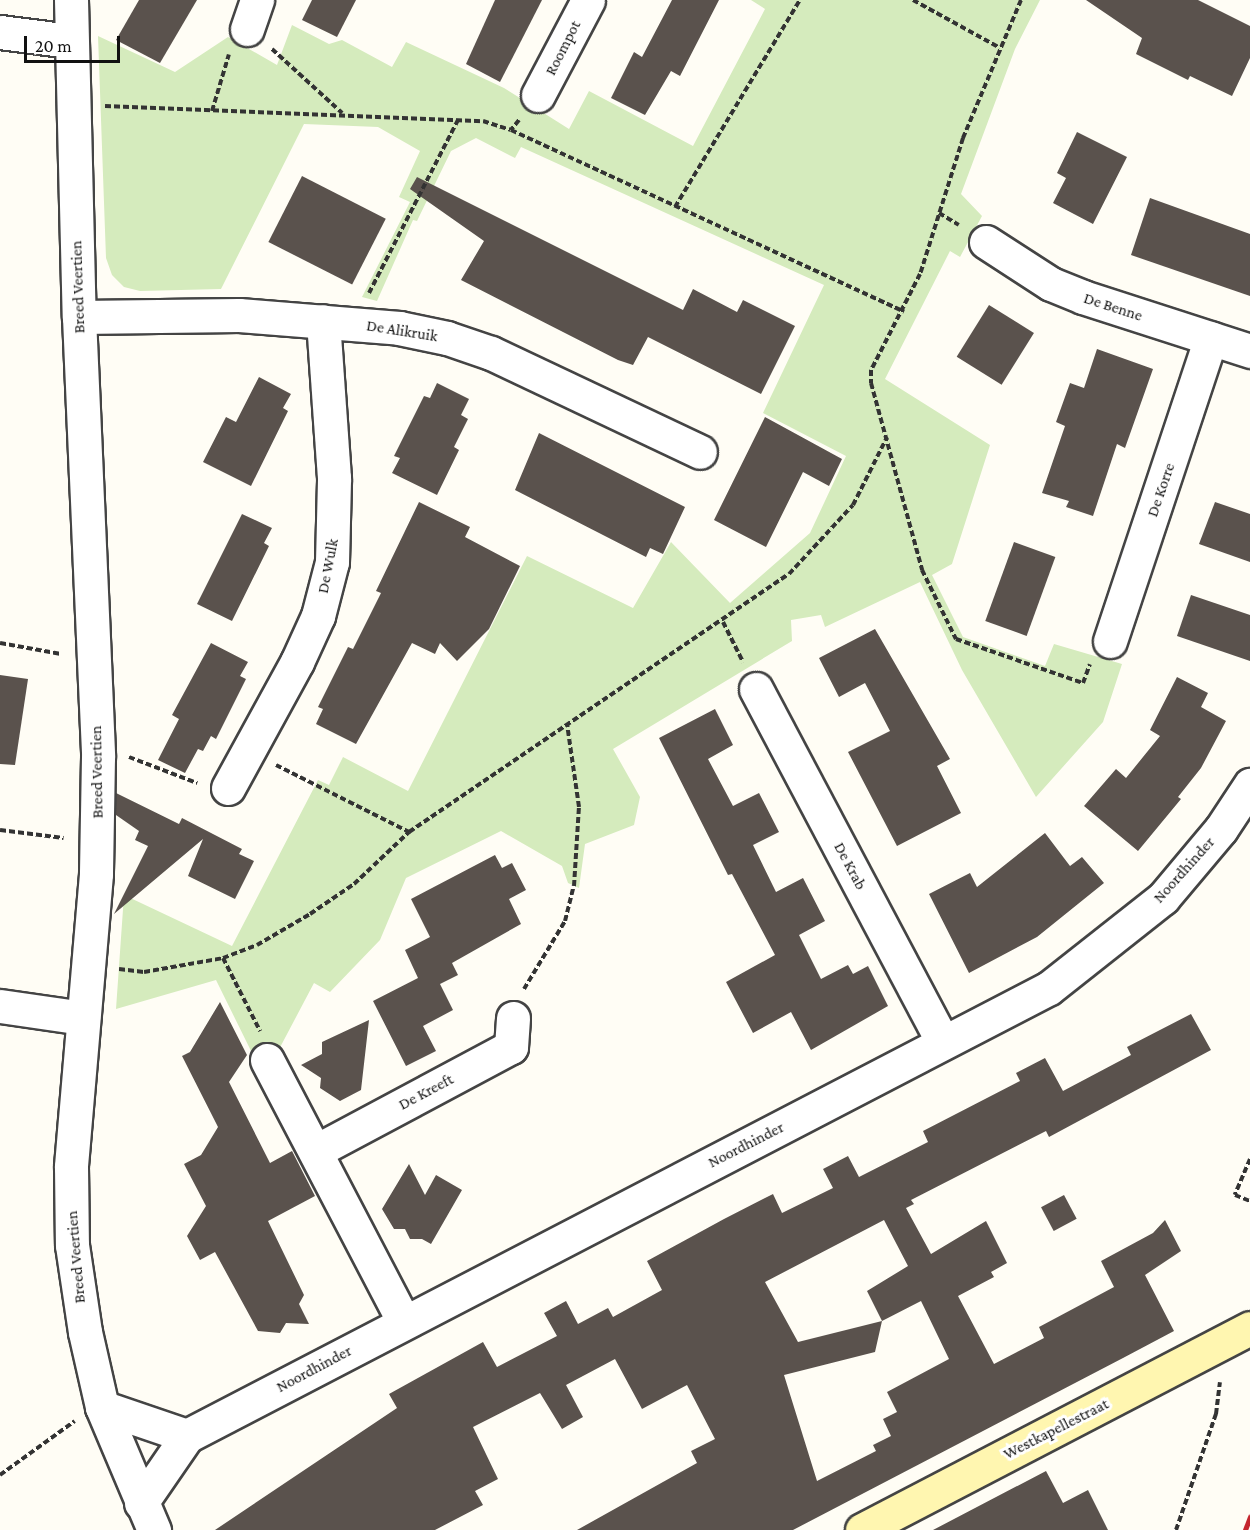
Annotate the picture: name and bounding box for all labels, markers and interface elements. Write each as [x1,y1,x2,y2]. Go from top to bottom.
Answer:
street label: Roompot [541,17,585,79]
scale bar [27,24,123,62]
text: 20 m [35,36,72,56]
street label: Breed Veertien [67,240,89,334]
street label: De Benne [1081,288,1145,326]
street label: De Alikruik [365,316,439,346]
street label: De Korre [1143,461,1179,519]
street label: De Wulk [313,537,343,595]
street label: Breed Veertien [87,725,107,819]
street label: Noordhinder [1149,833,1219,907]
street label: De Krab [830,839,870,893]
street label: De Kreeft [395,1070,457,1114]
street label: Noordhinder [705,1118,787,1172]
street label: Breed Veertien [62,1210,90,1304]
street label: Noordhinder [273,1341,355,1397]
street label: Westkapellestraat [1000,1394,1112,1464]

